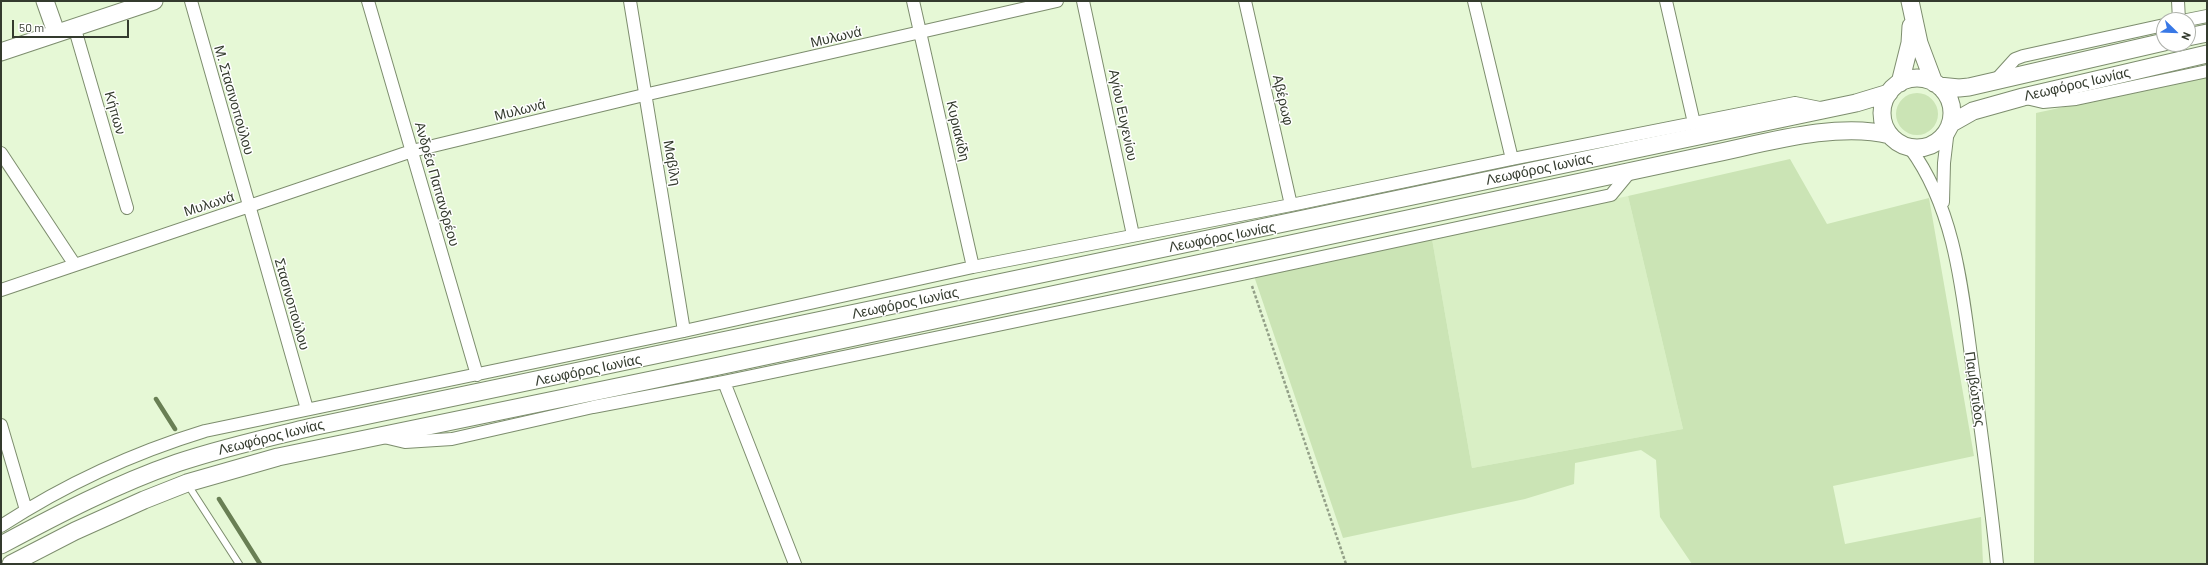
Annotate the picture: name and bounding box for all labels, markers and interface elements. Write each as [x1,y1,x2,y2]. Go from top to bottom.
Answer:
scale bar [14,12,131,38]
north arrow [2156,12,2196,52]
text: 50 m [19,20,44,34]
street label: Μυλωνά [809,23,863,51]
text: N [2179,31,2194,42]
street label: Μ. Στασινοπούλου [210,43,258,157]
street label: Λεωφόρος Ιωνίας [2022,64,2132,104]
street label: Αγίου Ευγενίου [1105,68,1141,162]
street label: Αβέρωφ [1269,73,1297,127]
street label: Κήπων [101,89,129,137]
street label: Μυλωνά [493,96,547,124]
street label: Κυριακίδη [943,99,973,163]
street label: Ανδρέα Παπανδρέου [411,120,463,248]
street label: Μαβίλη [660,139,684,187]
street label: Λεωφόρος Ιωνίας [1484,150,1594,188]
street label: Μυλωνά [182,188,236,220]
street label: Λεωφόρος Ιωνίας [1167,218,1277,256]
street label: Στασινοπούλου [271,256,313,352]
street label: Λεωφόρος Ιωνίας [850,284,960,322]
street label: Παμβώτιδος [1961,350,1989,428]
street label: Λεωφόρος Ιωνίας [533,351,643,389]
street label: Λεωφόρος Ιωνίας [216,416,326,458]

